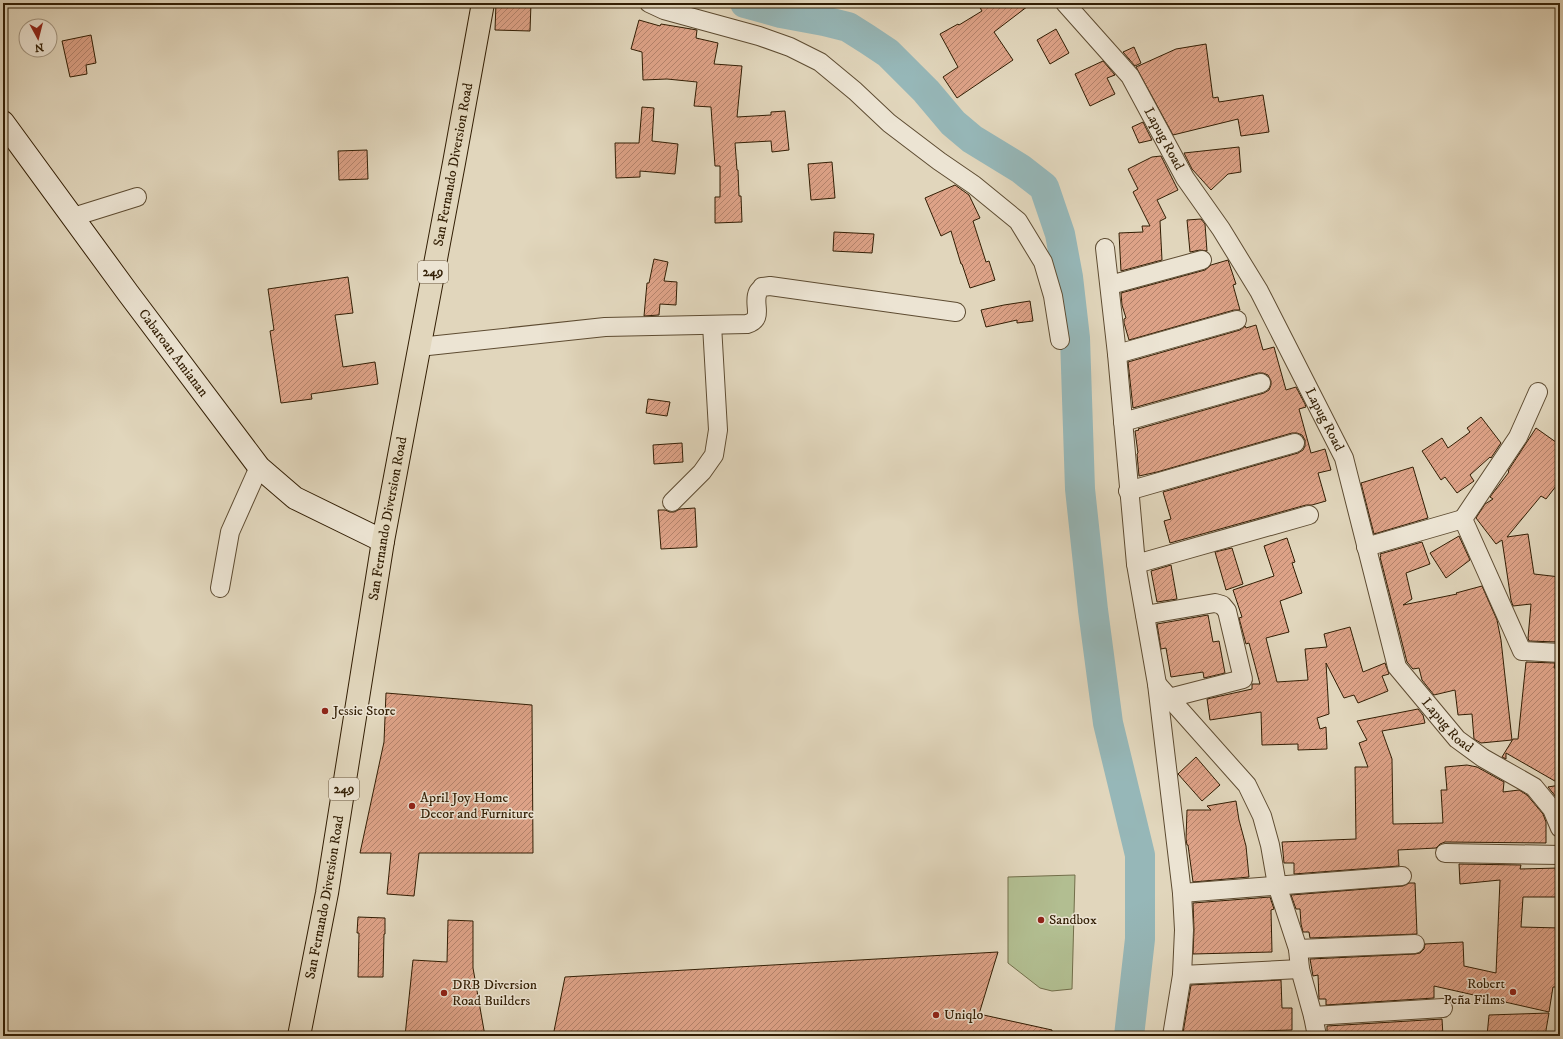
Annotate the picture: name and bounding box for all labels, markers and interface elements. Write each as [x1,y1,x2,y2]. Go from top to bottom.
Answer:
north arrow [18,18,58,58]
text: N [34,39,44,54]
street label: San Fernando Diversion Road [430,81,477,248]
street label: Lapug Road [1140,104,1188,173]
road number: 249 [418,261,448,283]
street label: Cabaroan Amianan [134,305,213,401]
street label: Lapug Road [1301,385,1348,454]
street label: San Fernando Diversion Road [365,435,411,602]
street label: Lapug Road [1418,694,1477,757]
place label: Jessie Store [331,702,396,720]
marker: Jessie Store [320,706,330,716]
road number: 249 [329,778,359,800]
place label: April Joy Home Decor and Furniture [420,789,534,823]
marker: April Joy Home Decor and Furniture [407,801,417,811]
street label: San Fernando Diversion Road [301,814,348,981]
place label: Sandbox [1049,911,1097,929]
marker: Sandbox [1036,915,1046,925]
place label: Robert Peña Films [1443,975,1506,1009]
place label: DRB Diversion Road Builders [452,976,538,1010]
marker: Robert Peña Films [1508,987,1518,997]
marker: DRB Diversion Road Builders [439,988,449,998]
place label: Uniqlo [944,1006,984,1024]
marker: Uniqlo [931,1010,941,1020]

